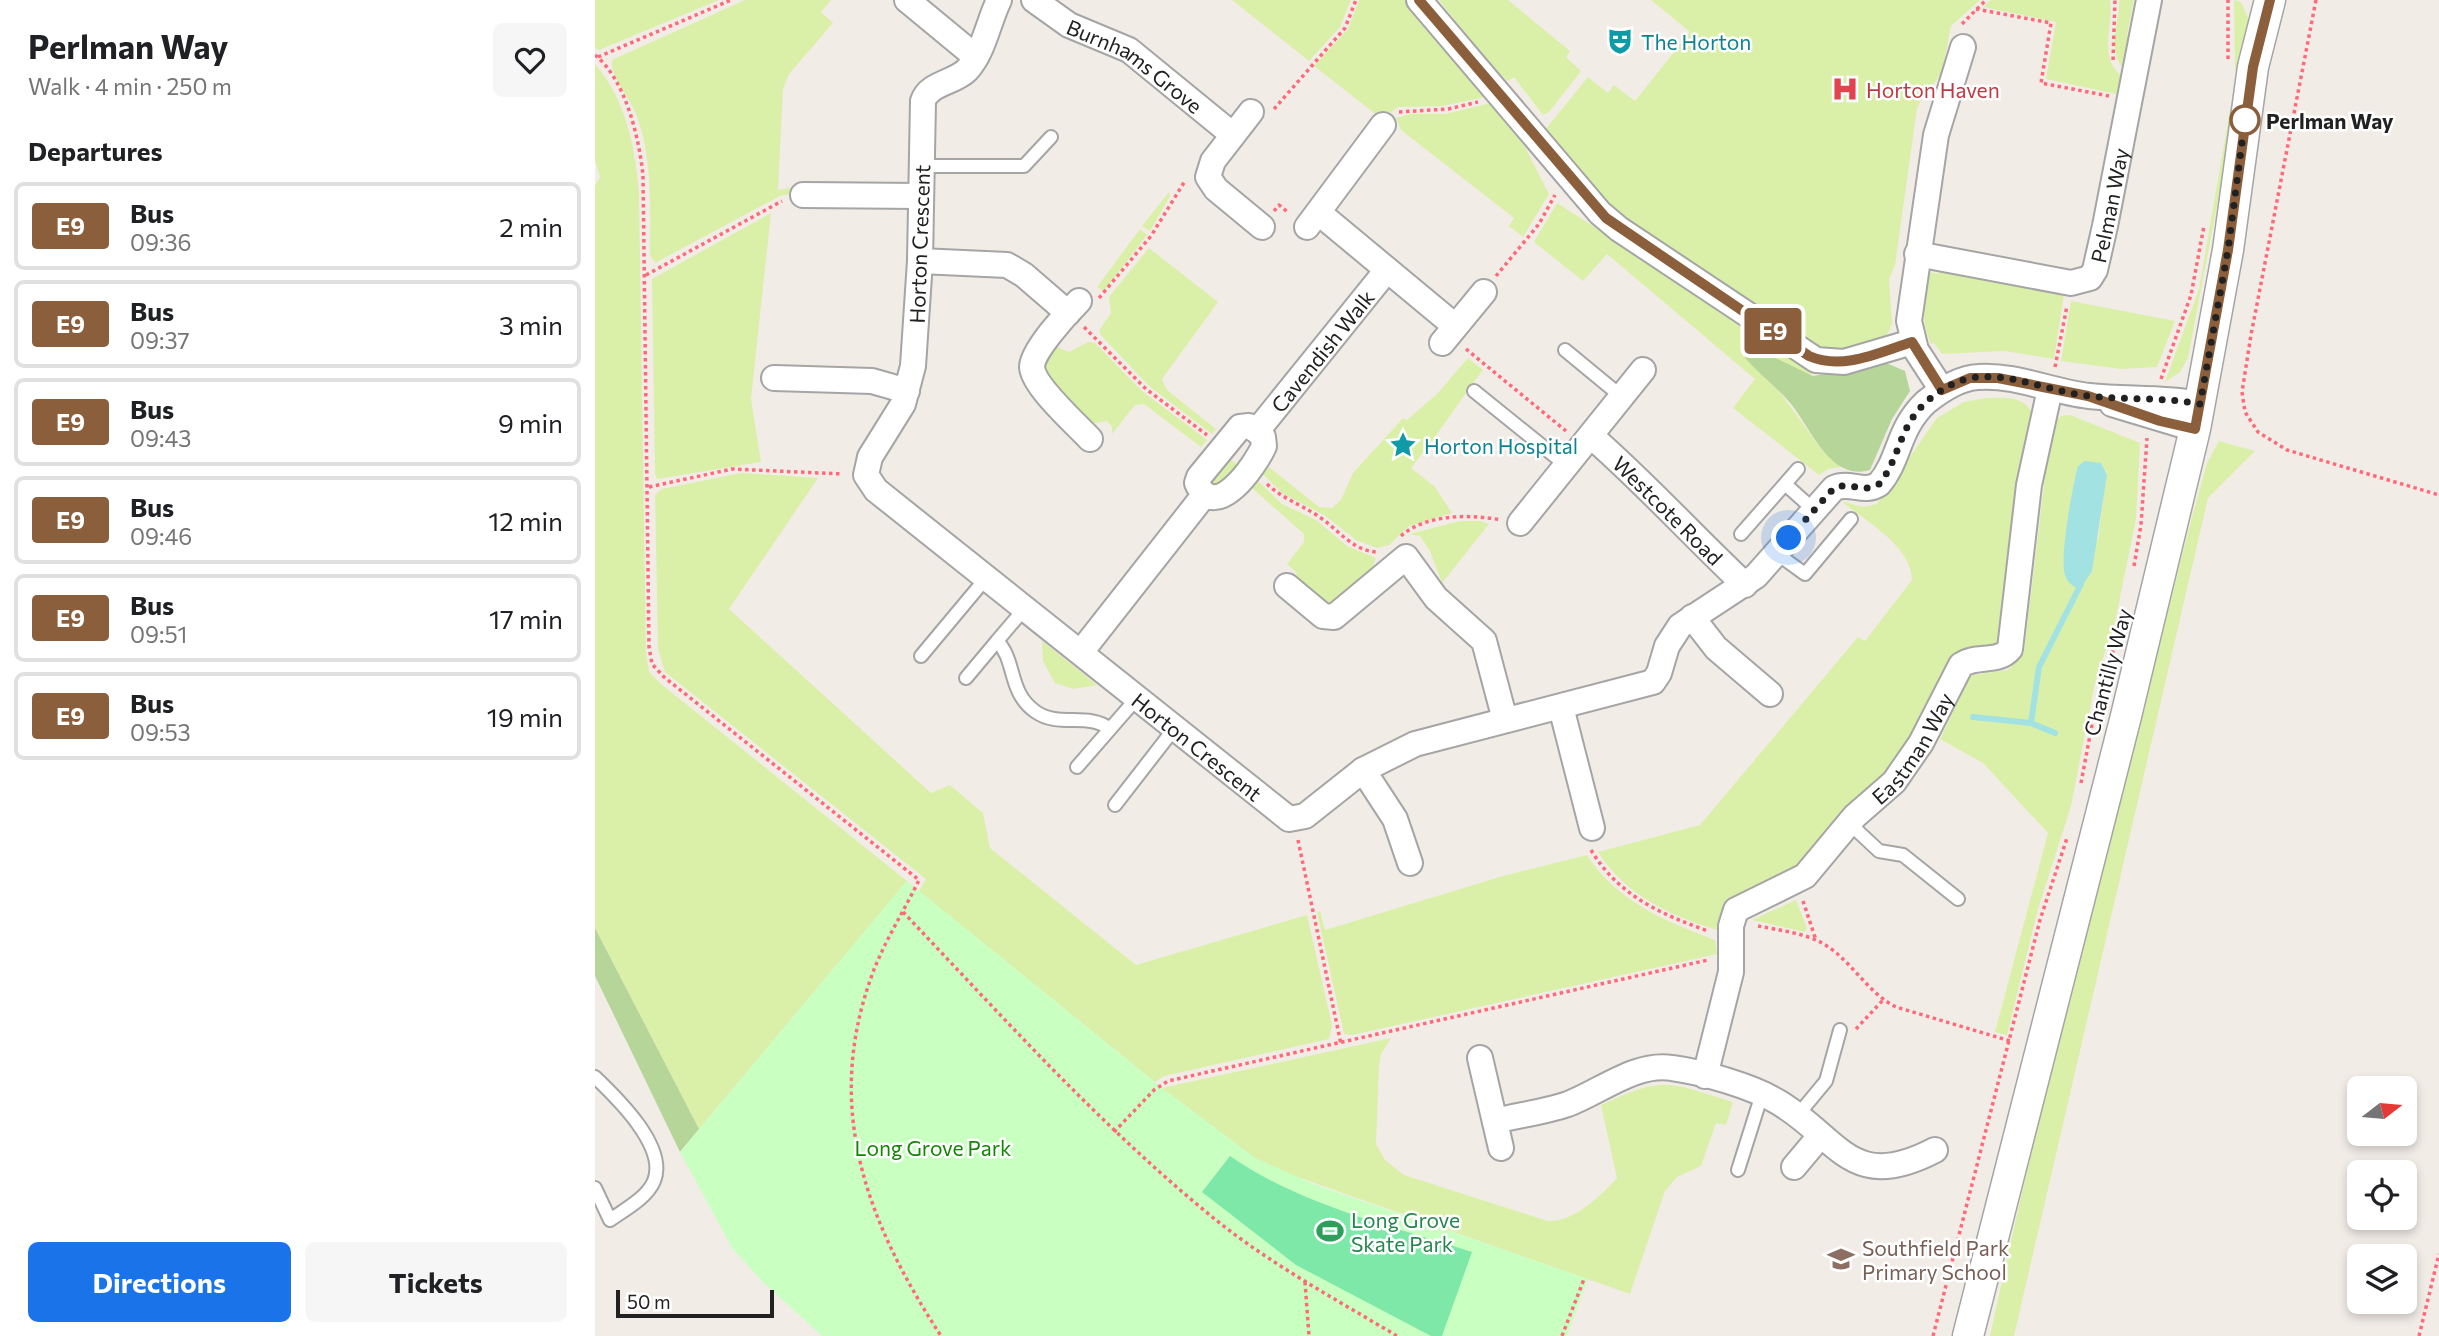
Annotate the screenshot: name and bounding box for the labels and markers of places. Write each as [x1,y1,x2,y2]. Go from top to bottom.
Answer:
theatre icon: The Horton [1605,26,1635,56]
place label: The Horton [1641,29,1751,54]
hospital icon: Horton Haven [1830,74,1860,104]
place label: Horton Haven [1866,77,2000,102]
marker: Perlman Way [2230,105,2260,135]
place label: Perlman Way [2266,108,2394,133]
place icon: Horton Hospital [1388,430,1418,460]
place label: Horton Hospital [1424,433,1578,458]
place label: Long Grove Skate Park [1351,1207,1460,1256]
sports icon: Long Grove Skate Park [1315,1216,1345,1246]
place label: Southfield Park Primary School [1862,1235,2009,1284]
school or university icon: Southfield Park Primary School [1826,1244,1856,1274]

